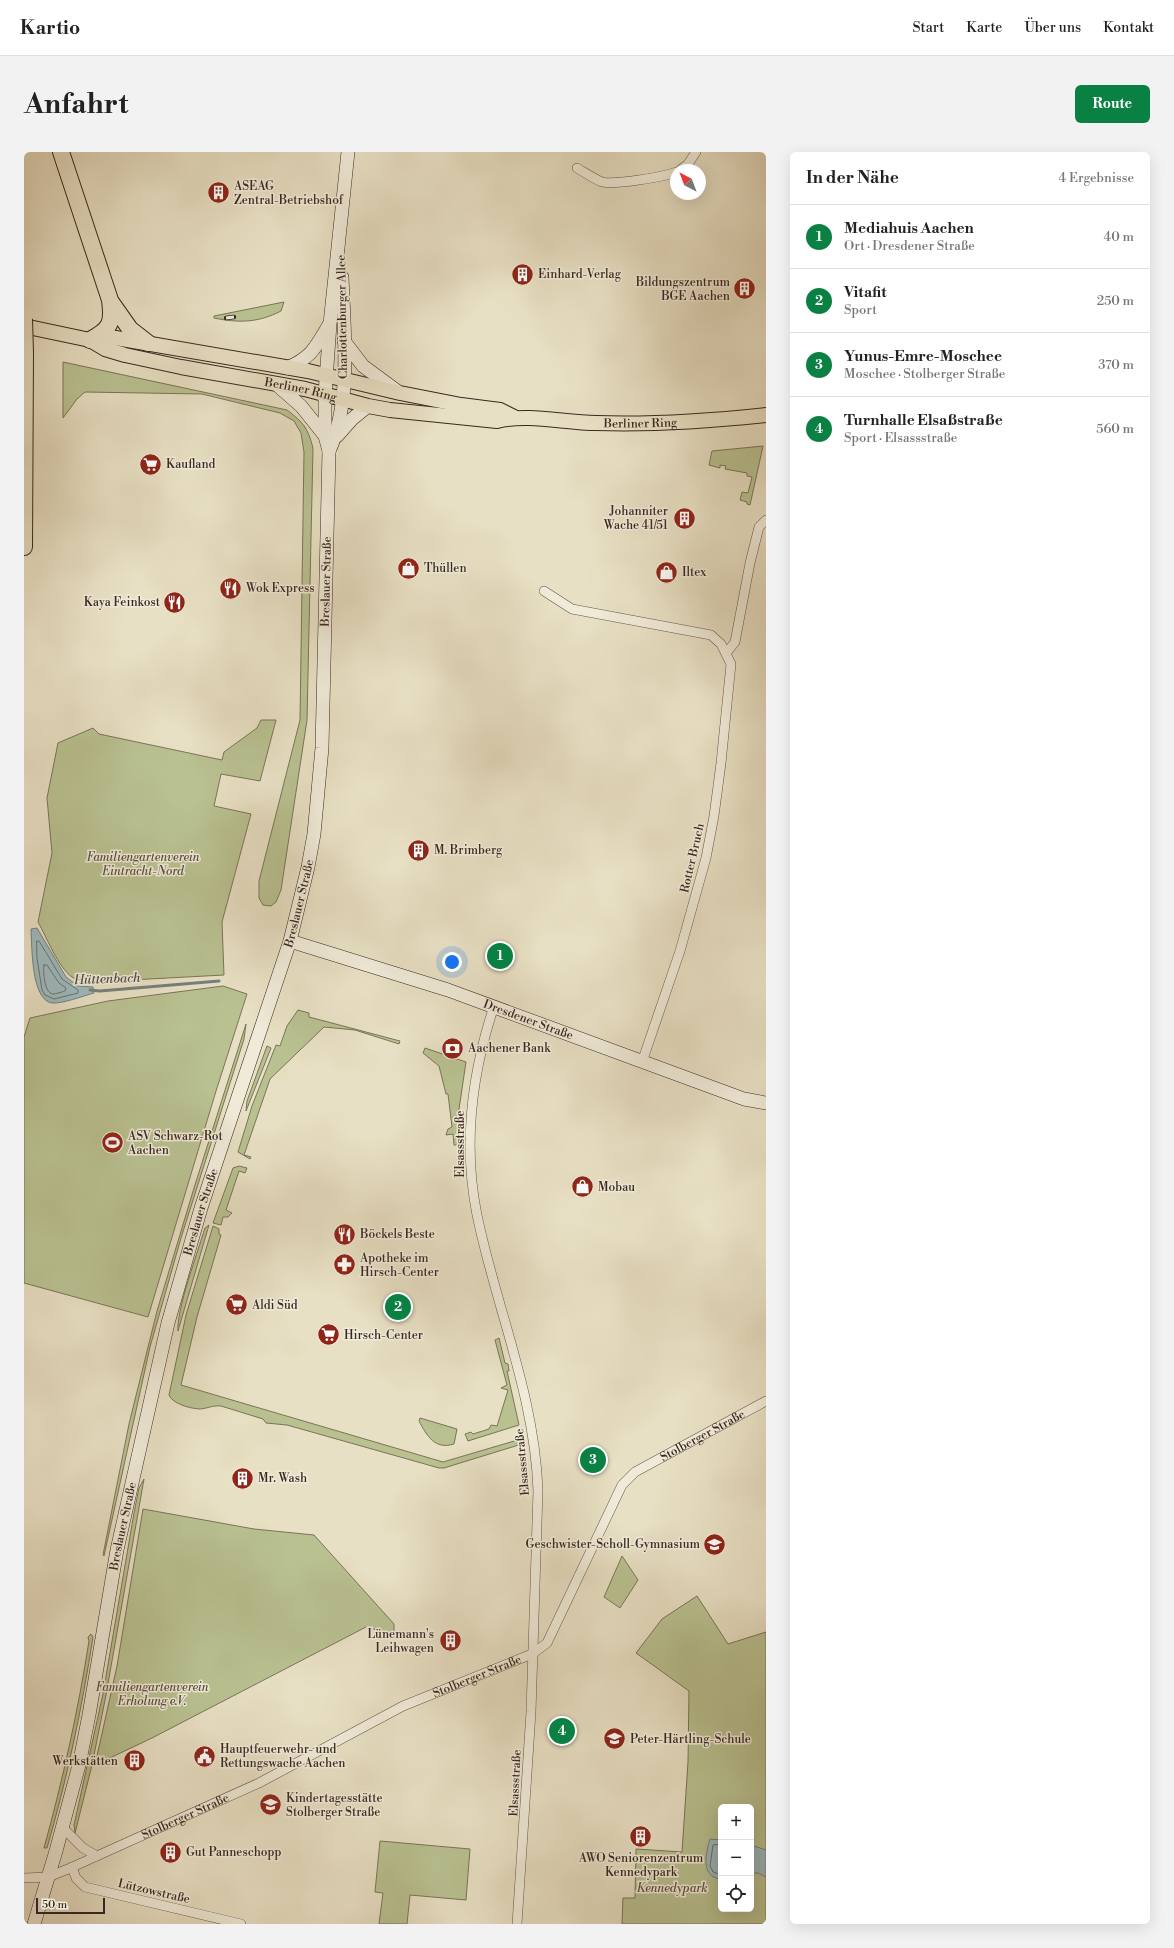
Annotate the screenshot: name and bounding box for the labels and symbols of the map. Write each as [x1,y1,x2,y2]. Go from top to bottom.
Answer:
north arrow [670,164,706,200]
place label: ASEAG Zentral-Betriebshof [233,179,344,208]
building icon: ASEAG Zentral-Betriebshof [205,180,231,206]
street label: Charlottenburger Allee [334,255,351,379]
building icon: Einhard-Verlag [509,261,535,287]
place label: Einhard-Verlag [538,267,622,282]
place label: Bildungszentrum BGE Aachen [635,275,730,304]
building icon: Bildungszentrum BGE Aachen [732,276,758,302]
street label: Berliner Ring [262,375,339,405]
street label: Berliner Ring [602,415,678,432]
supermarket icon: Kaufland [137,451,163,477]
place label: Kaufland [166,457,216,472]
place label: Johanniter Wache 41/51 [603,504,669,533]
building icon: Johanniter Wache 41/51 [671,505,697,531]
street label: Breslauer Straße [318,536,335,628]
shop icon: Thüllen [396,555,422,581]
shop icon: Iltex [654,559,680,585]
place label: Thüllen [424,561,467,576]
place label: Iltex [682,565,707,580]
restaurant icon: Wok Express [218,575,244,601]
place label: Wok Express [245,581,315,596]
restaurant icon: Kaya Feinkost [162,589,188,615]
place label: Kaya Feinkost [84,595,161,610]
street label: Rotter Bruch [677,822,708,894]
building icon: M. Brimberg [405,837,431,863]
place label: M. Brimberg [434,843,503,858]
park label: Familiengartenverein Eintracht-Nord [86,850,200,879]
street label: Breslauer Straße [281,858,317,951]
pin: 1 [487,941,513,971]
your location [442,952,462,972]
water label: Hüttenbach [72,970,141,988]
street label: Dresdener Straße [481,997,575,1043]
bank icon: Aachener Bank [439,1035,465,1061]
place label: Aachener Bank [467,1041,551,1056]
street label: Elsassstraße [453,1110,468,1178]
place label: ASV Schwarz-Rot Aachen [127,1129,224,1158]
sports icon: ASV Schwarz-Rot Aachen [99,1130,125,1156]
street label: Breslauer Straße [180,1167,222,1258]
shop icon: Mobau [569,1174,595,1200]
place label: Mobau [598,1180,635,1195]
restaurant icon: Böckels Beste [332,1221,358,1247]
place label: Böckels Beste [359,1227,435,1242]
place label: Apotheke im Hirsch-Center [359,1251,439,1280]
pharmacy icon: Apotheke im Hirsch-Center [332,1252,358,1278]
supermarket icon: Aldi Süd [223,1292,249,1318]
pin: 2 [385,1292,411,1322]
place label: Aldi Süd [251,1298,298,1313]
supermarket icon: Hirsch-Center [316,1322,342,1348]
place label: Hirsch-Center [344,1328,423,1343]
street label: Stolberger Straße [658,1407,748,1465]
street label: Elsassstraße [512,1428,533,1496]
pin: 3 [580,1445,606,1475]
building icon: Mr. Wash [229,1465,255,1491]
place label: Mr. Wash [258,1471,307,1486]
street label: Breslauer Straße [106,1481,140,1573]
school or university icon: Geschwister-Scholl-Gymnasium [702,1531,728,1557]
place label: Geschwister-Scholl-Gymnasium [526,1537,700,1552]
place label: Lünemann's Leihwagen [367,1627,434,1656]
building icon: Lünemann's Leihwagen [437,1628,463,1654]
street label: Stolberger Straße [431,1652,524,1701]
park label: Familiengartenverein Erholung e.V. [95,1680,209,1709]
pin: 4 [549,1716,575,1746]
school or university icon: Peter-Härtling-Schule [602,1726,628,1752]
place label: Peter-Härtling-Schule [630,1732,751,1747]
place label: Hauptfeuerwehr- und Rettungswache Aachen [220,1742,345,1771]
public building icon: Hauptfeuerwehr- und Rettungswache Aachen [191,1743,217,1769]
building icon: Werkstätten [121,1748,147,1774]
street label: Elsassstraße [506,1749,525,1817]
place label: Werkstätten [52,1754,118,1769]
street label: Stolberger Straße [139,1791,231,1843]
place label: Kindertagesstätte Stolberger Straße [286,1791,382,1820]
school or university icon: Kindertagesstätte Stolberger Straße [258,1792,284,1818]
building icon: AWO Seniorenzentrum Kennedypark [628,1824,654,1850]
building icon: Gut Panneschopp [157,1839,183,1865]
place label: Gut Panneschopp [186,1845,281,1860]
place label: AWO Seniorenzentrum Kennedypark [578,1851,704,1880]
street label: Lützowstraße [116,1876,191,1907]
park label: Kennedypark [636,1881,708,1896]
scale bar [36,1896,105,1915]

